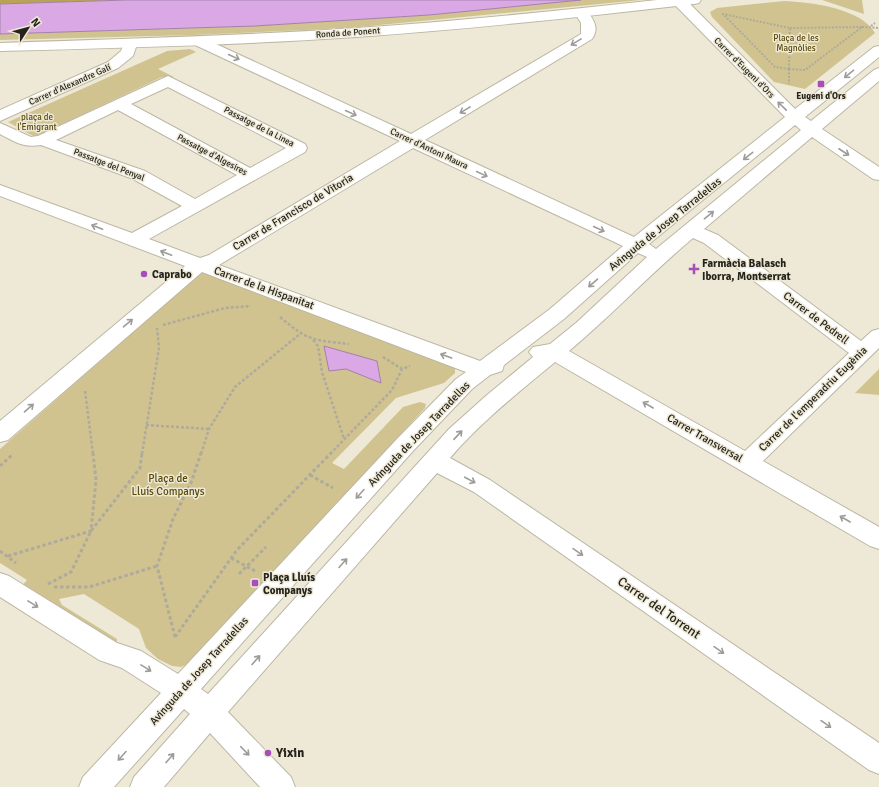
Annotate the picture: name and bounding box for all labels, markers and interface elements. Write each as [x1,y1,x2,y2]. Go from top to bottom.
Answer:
north arrow [8,8,48,48]
text: N [28,15,43,29]
street label: Ronda de Ponent [315,25,381,41]
park label: Plaça de les Magnòlies [773,33,819,54]
street label: Carrer d'Eugeni d'Ors [711,35,777,101]
one-way arrow [570,39,582,47]
one-way arrow [227,54,239,61]
street label: Carrer d'Alexandre Galí [27,62,113,108]
one-way arrow [843,70,854,79]
marker: Eugeni d'Ors [816,79,826,89]
place label: Eugeni d'Ors [796,90,846,102]
one-way arrow [777,101,787,111]
street label: Passatge de la Linea [222,104,296,150]
one-way arrow [459,106,471,114]
one-way arrow [345,110,357,117]
park label: plaça de l'Emigrant [17,112,57,133]
street label: Carrer d'Antoni Maura [388,126,470,172]
street label: Passatge d'Algesires [175,132,249,178]
street label: Passatge del Penyal [72,146,147,184]
one-way arrow [838,148,849,156]
one-way arrow [742,152,753,161]
street label: Carrer de Francisco de Vitoria [230,171,356,253]
one-way arrow [475,171,487,178]
street label: Avinguda de Josep Tarradellas [606,175,724,273]
one-way arrow [704,210,714,219]
one-way arrow [91,222,103,230]
one-way arrow [593,226,605,233]
one-way arrow [160,248,172,256]
place label: Farmàcia Balasch Iborra, Montserrat [702,257,791,283]
street label: Carrer de la Hispanitat [212,264,316,312]
marker: Farmàcia Balasch Iborra, Montserrat [689,264,699,274]
place label: Caprabo [152,268,192,281]
marker: Caprabo [139,269,149,279]
one-way arrow [588,278,598,287]
street label: Carrer de Pedrell [781,289,851,347]
one-way arrow [123,319,133,328]
street label: Carrer de l'emperadriu Eugènia [756,343,870,454]
one-way arrow [441,352,453,360]
street label: Avinguda de Josep Tarradellas [365,379,473,489]
one-way arrow [642,401,654,409]
one-way arrow [24,404,35,413]
street label: Carrer Transversal [665,411,745,465]
one-way arrow [453,430,463,440]
park label: Plaça de Lluís Companys [131,472,205,498]
one-way arrow [464,476,476,484]
one-way arrow [356,489,365,499]
one-way arrow [839,514,851,522]
one-way arrow [572,548,583,556]
one-way arrow [338,558,347,568]
place label: Plaça Lluís Companys [263,571,315,597]
street label: Carrer del Torrent [615,574,704,643]
marker: Plaça Lluís Companys [250,578,260,588]
one-way arrow [27,601,39,609]
street label: Avinguda de Josep Tarradellas [147,614,251,728]
one-way arrow [714,646,725,654]
one-way arrow [252,655,261,665]
one-way arrow [140,664,151,672]
one-way arrow [821,719,832,728]
place label: Yixin [275,745,304,761]
one-way arrow [240,746,250,756]
marker: Yixin [263,748,273,758]
one-way arrow [117,751,127,761]
one-way arrow [166,752,175,763]

